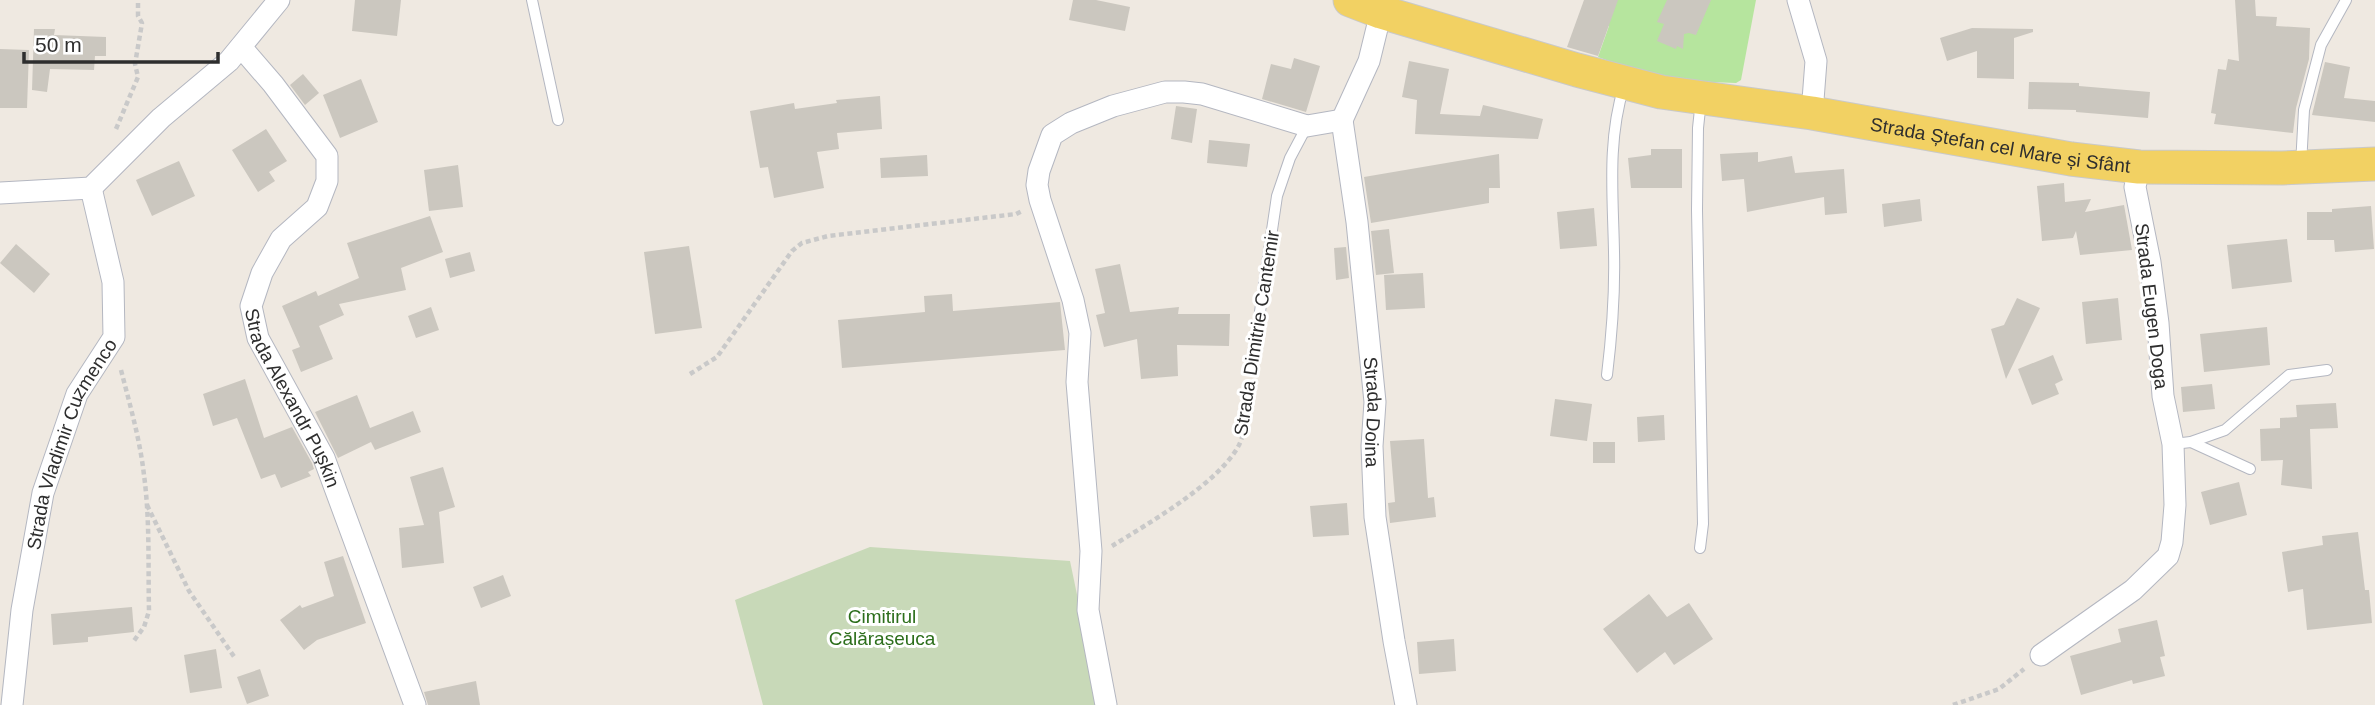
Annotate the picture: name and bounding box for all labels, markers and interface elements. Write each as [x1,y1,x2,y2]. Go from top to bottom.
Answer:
scale bar [24,21,219,65]
text: 50 m [35,33,82,56]
street label: Strada Ștefan cel Mare și Sfânt [1869,114,2132,177]
street label: Strada Eugen Doga [2131,222,2172,391]
street label: Strada Dimitrie Cantemir [1230,228,1283,437]
street label: Strada Alexandr Pușkin [241,306,344,490]
street label: Strada Vladimir Cuzmenco [23,335,121,552]
street label: Strada Doina [1360,356,1385,468]
park label: Cimitirul Călărașeuca [829,606,936,649]

